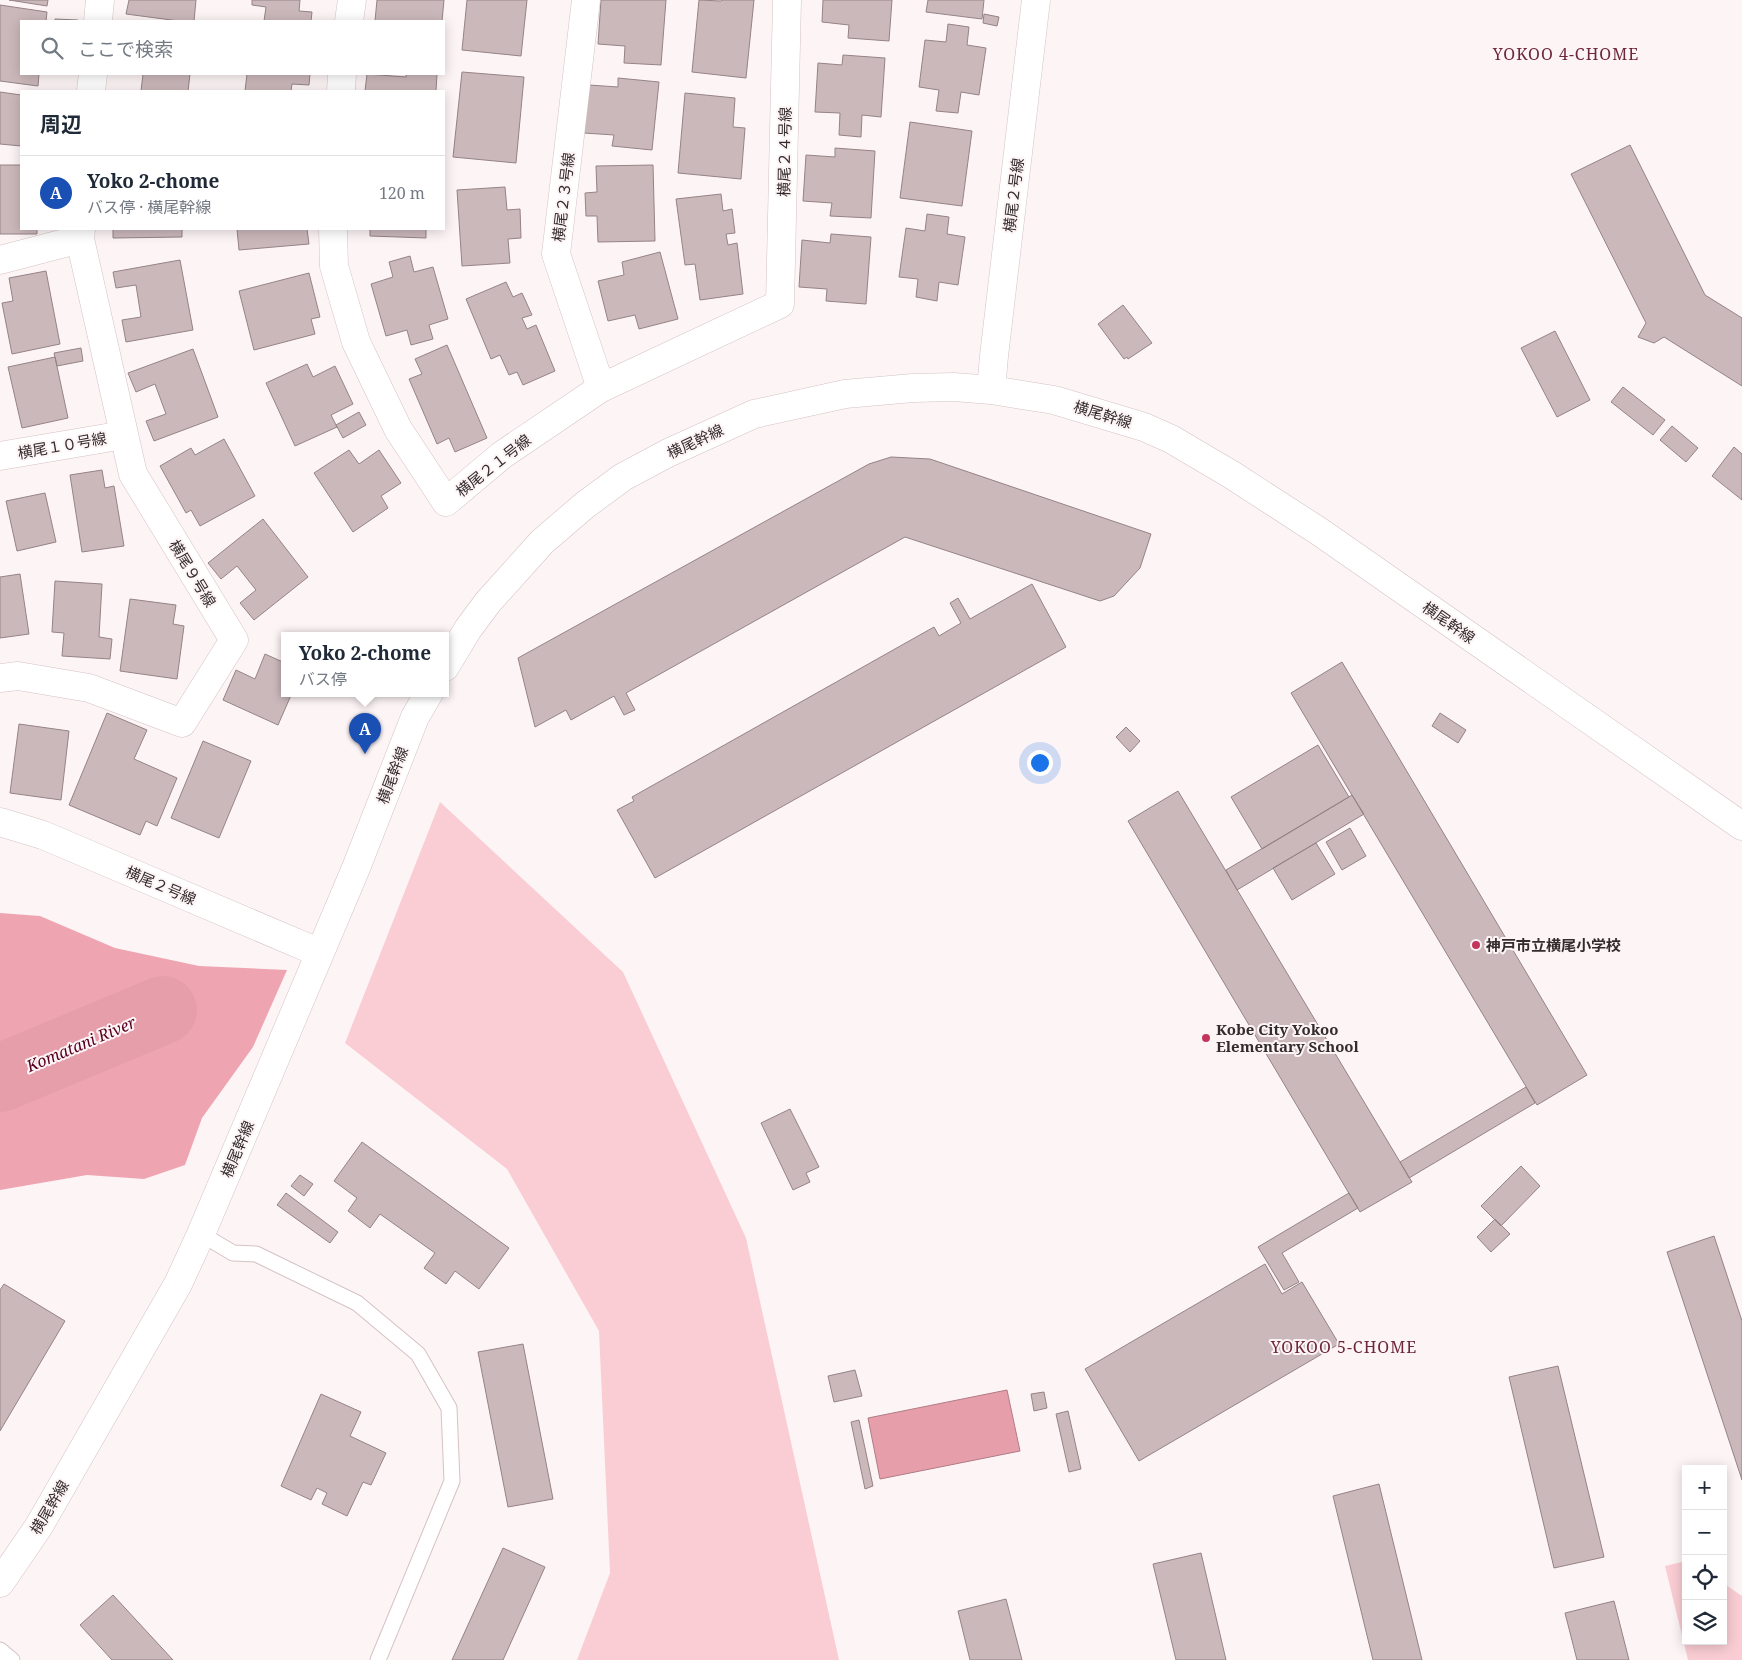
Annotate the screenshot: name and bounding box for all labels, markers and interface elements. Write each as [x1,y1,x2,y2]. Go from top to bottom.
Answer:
search box [20,20,445,75]
icon: search [38,34,66,62]
text: ここで検索 [78,36,173,62]
district label: YOKOO 4-CHOME [1492,43,1639,65]
street label: 横尾２４号線 [773,107,795,197]
text: 周辺 [40,110,82,138]
street label: 横尾２３号線 [548,151,578,243]
street label: 横尾２号線 [999,157,1027,233]
text: Yoko 2-chome [87,168,219,194]
text: A [50,182,62,204]
text: 120 m [379,182,425,204]
text: バス停 · 横尾幹線 [87,196,211,218]
street label: 横尾幹線 [1071,396,1135,432]
street label: 横尾幹線 [664,419,726,463]
street label: 横尾１０号線 [16,427,108,463]
street label: 横尾２１号線 [451,429,535,501]
street label: 横尾９号線 [165,536,221,610]
street label: 横尾幹線 [1419,597,1479,647]
popup [281,632,449,697]
text: Yoko 2-chome [299,640,431,666]
text: バス停 [299,668,347,690]
pin: A [349,713,381,754]
street label: 横尾幹線 [372,743,412,807]
your location [1027,750,1053,776]
street label: 横尾２号線 [123,861,199,909]
place label: 神戸市立横尾小学校 [1485,935,1621,955]
marker: 神戸市立横尾小学校 [1470,939,1482,951]
water label: Komatani River [22,1011,140,1077]
place label: Kobe City Yokoo Elementary School [1216,1019,1360,1056]
marker: Kobe City Yokoo Elementary School [1200,1032,1212,1044]
street label: 横尾幹線 [216,1117,258,1181]
district label: YOKOO 5-CHOME [1270,1336,1417,1358]
map controls [1682,1465,1727,1645]
button: + [1682,1465,1727,1510]
street label: 横尾幹線 [25,1476,73,1538]
button: − [1682,1510,1727,1555]
button: locate [1682,1555,1727,1600]
button: layers [1682,1600,1727,1645]

